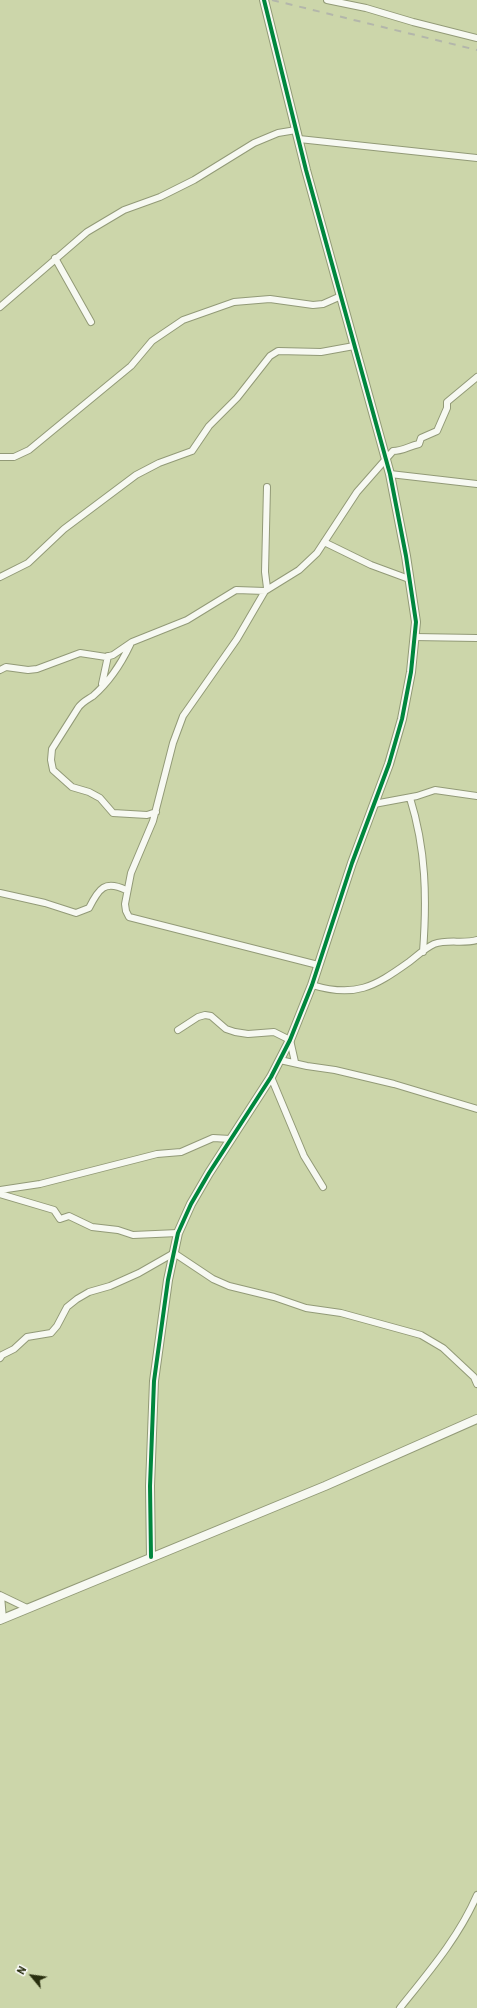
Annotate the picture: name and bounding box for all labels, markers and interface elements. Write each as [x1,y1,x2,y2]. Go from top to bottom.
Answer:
north arrow [12,1956,52,1996]
text: N [14,1964,29,1976]

